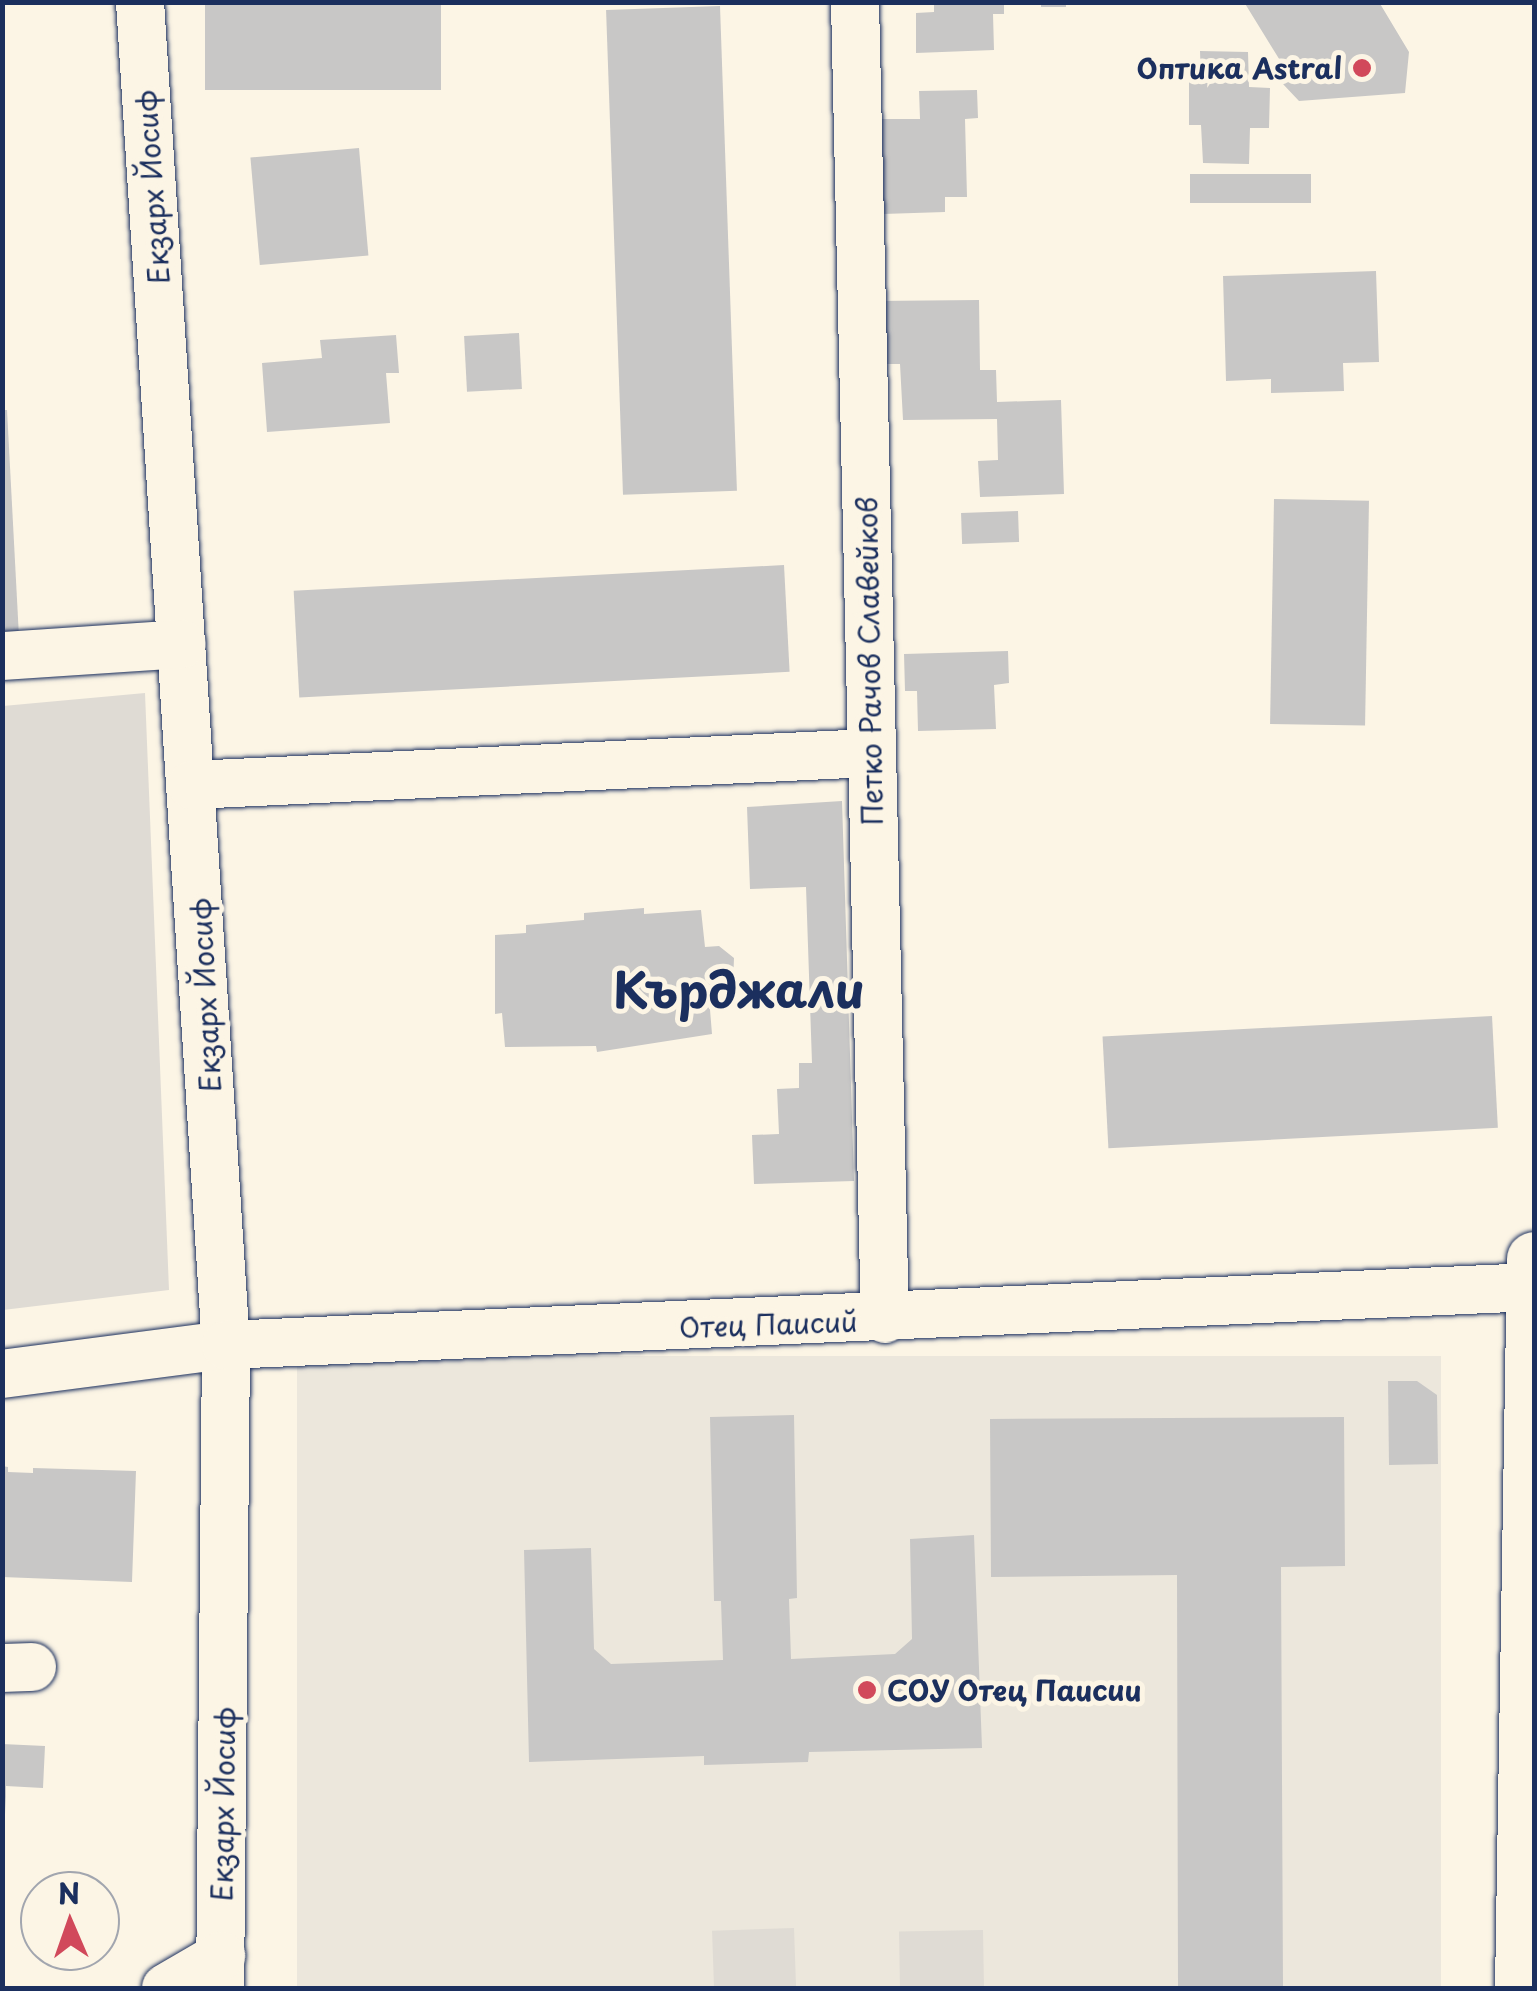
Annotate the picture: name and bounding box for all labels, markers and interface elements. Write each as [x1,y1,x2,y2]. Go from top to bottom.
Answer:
place label: Оптика Astral [1136,51,1342,85]
marker: Оптика Astral [1351,57,1373,79]
street label: Екзарх Йосиф [128,87,176,287]
street label: Петко Рачов Славейков [849,495,889,827]
street label: Екзарх Йосиф [183,895,227,1095]
district label: Кърджали [613,960,865,1018]
street label: Отец Паисий [678,1304,858,1344]
place label: СОУ Отец Паисии [887,1673,1145,1707]
marker: СОУ Отец Паисии [856,1679,878,1701]
street label: Екзарх Йосиф [204,1705,242,1903]
north arrow [20,1871,120,1971]
text: N [57,1871,81,1914]

